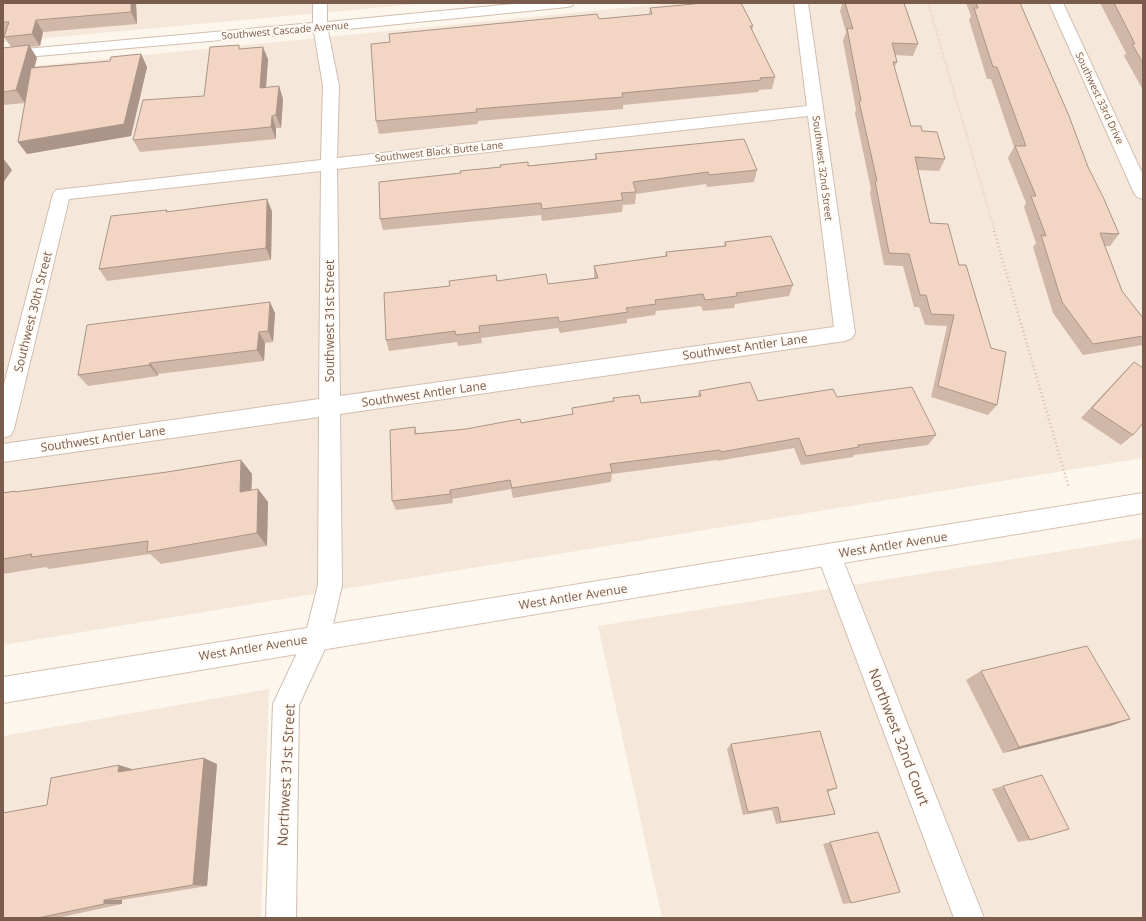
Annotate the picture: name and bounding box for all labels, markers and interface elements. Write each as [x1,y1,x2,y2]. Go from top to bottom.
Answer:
street label: Southwest Cascade Avenue [221,17,350,43]
street label: Southwest 33rd Drive [1072,50,1128,147]
street label: Southwest 32nd Street [810,115,836,222]
street label: Southwest Black Butte Lane [374,137,504,165]
street label: Southwest 30th Street [9,250,56,374]
street label: Southwest 31st Street [321,260,338,382]
street label: Southwest Antler Lane [681,329,809,364]
street label: Southwest Antler Lane [360,376,488,411]
street label: Southwest Antler Lane [39,421,167,456]
street label: West Antler Avenue [837,527,949,561]
street label: West Antler Avenue [517,579,629,613]
street label: West Antler Avenue [197,630,309,664]
street label: Northwest 32nd Court [865,665,934,808]
street label: Northwest 31st Street [272,703,299,847]

